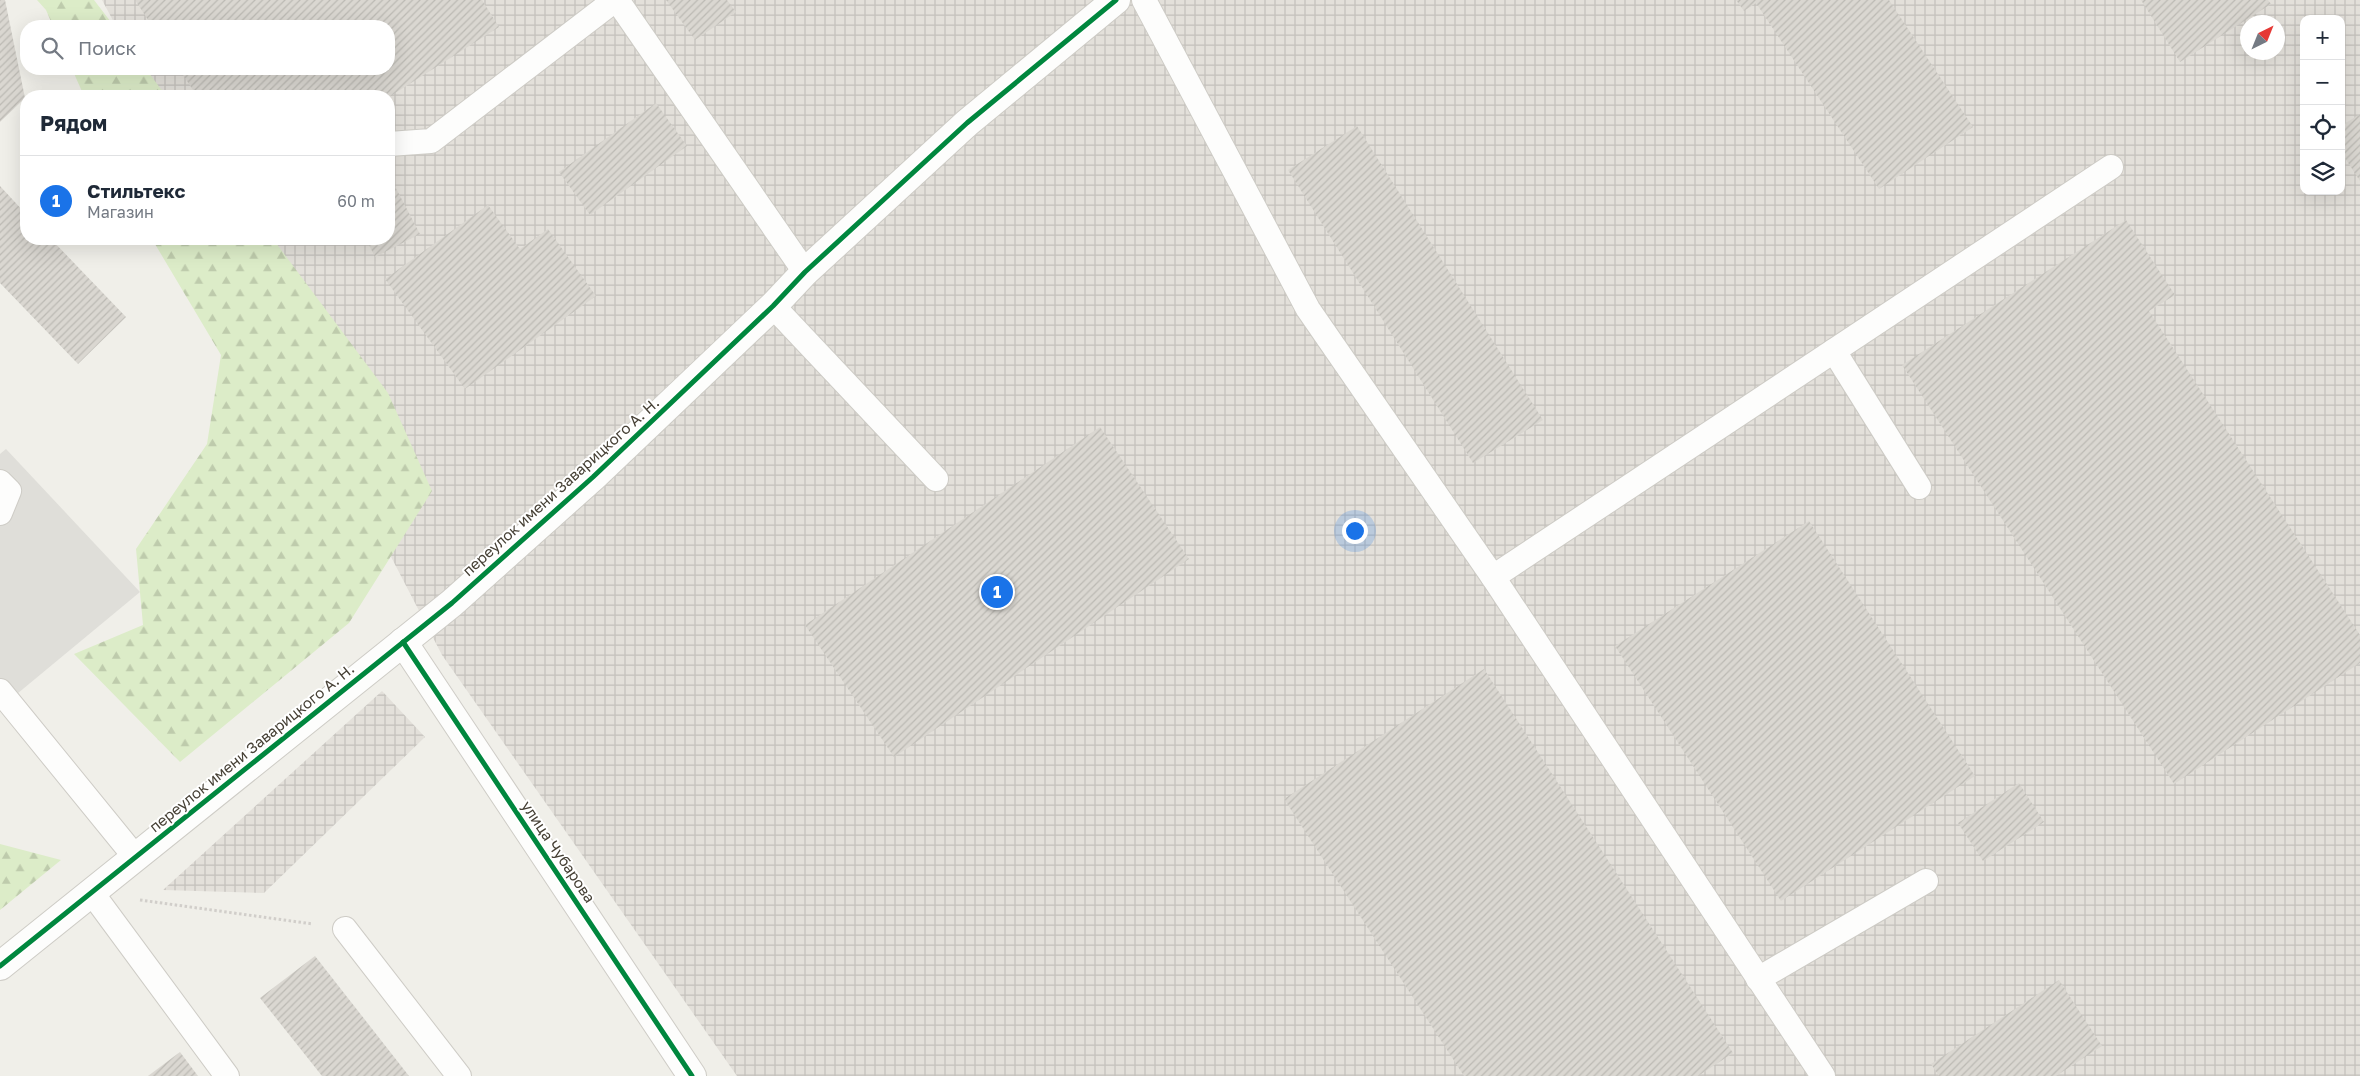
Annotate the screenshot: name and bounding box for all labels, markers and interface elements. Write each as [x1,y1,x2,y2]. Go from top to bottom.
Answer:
north arrow [2240,15,2285,60]
map controls [2300,15,2345,195]
button: + [2300,15,2345,60]
search box [20,20,395,75]
icon: search [38,34,66,62]
text: Поиск [78,36,137,59]
button: − [2300,60,2345,105]
button: locate [2300,105,2345,150]
text: Рядом [40,110,107,136]
button: layers [2300,150,2345,195]
text: Стильтекс [87,179,185,202]
text: 1 [52,191,60,211]
text: 60 m [337,191,375,211]
text: Магазин [87,202,154,222]
street label: переулок имени Заварицкого А. Н. [458,393,662,579]
your location [1342,518,1368,544]
pin: 1 [981,573,1013,611]
street label: переулок имени Заварицкого А. Н. [145,659,357,835]
street label: улица Чубарова [518,797,599,906]

